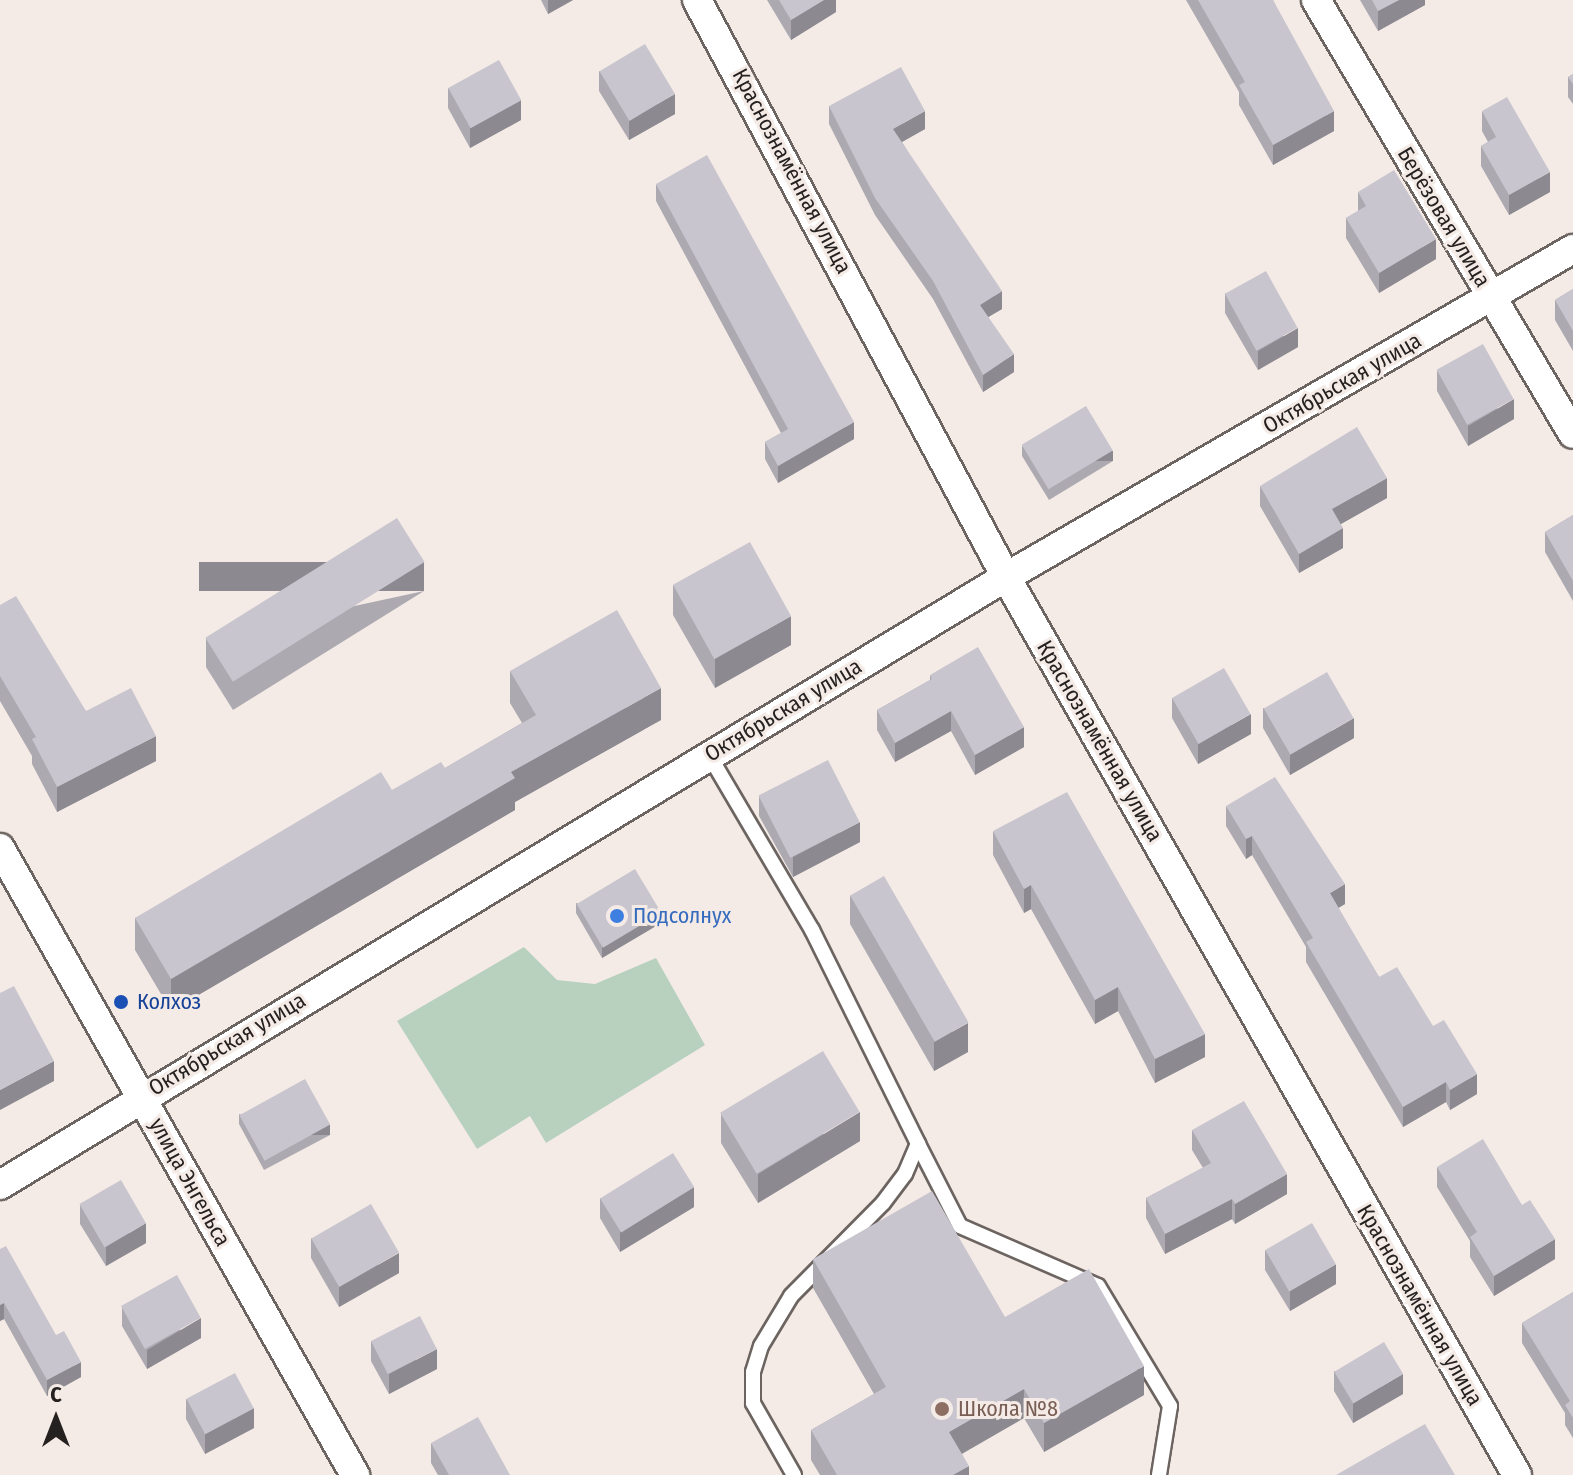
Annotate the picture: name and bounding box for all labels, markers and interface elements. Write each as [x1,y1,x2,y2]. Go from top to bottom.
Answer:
street label: Краснознамённая улица [727,64,857,278]
street label: Берёзовая улица [1392,142,1496,292]
street label: Октябрьская улица [1258,327,1426,439]
street label: Краснознамённая улица [1032,636,1168,846]
street label: Октябрьская улица [700,653,866,767]
place label: Подсолнух [633,903,731,929]
marker: Подсолнух [608,907,626,925]
street label: Октябрьская улица [144,987,310,1101]
place label: Колхоз [137,989,201,1015]
marker: Колхоз [112,993,130,1011]
street label: улица Энгельса [144,1113,236,1251]
street label: Краснознамённая улица [1352,1200,1488,1410]
north arrow [16,1379,96,1459]
text: С [50,1381,62,1408]
place label: Школа №8 [958,1396,1058,1422]
marker: Школа №8 [933,1400,951,1418]

